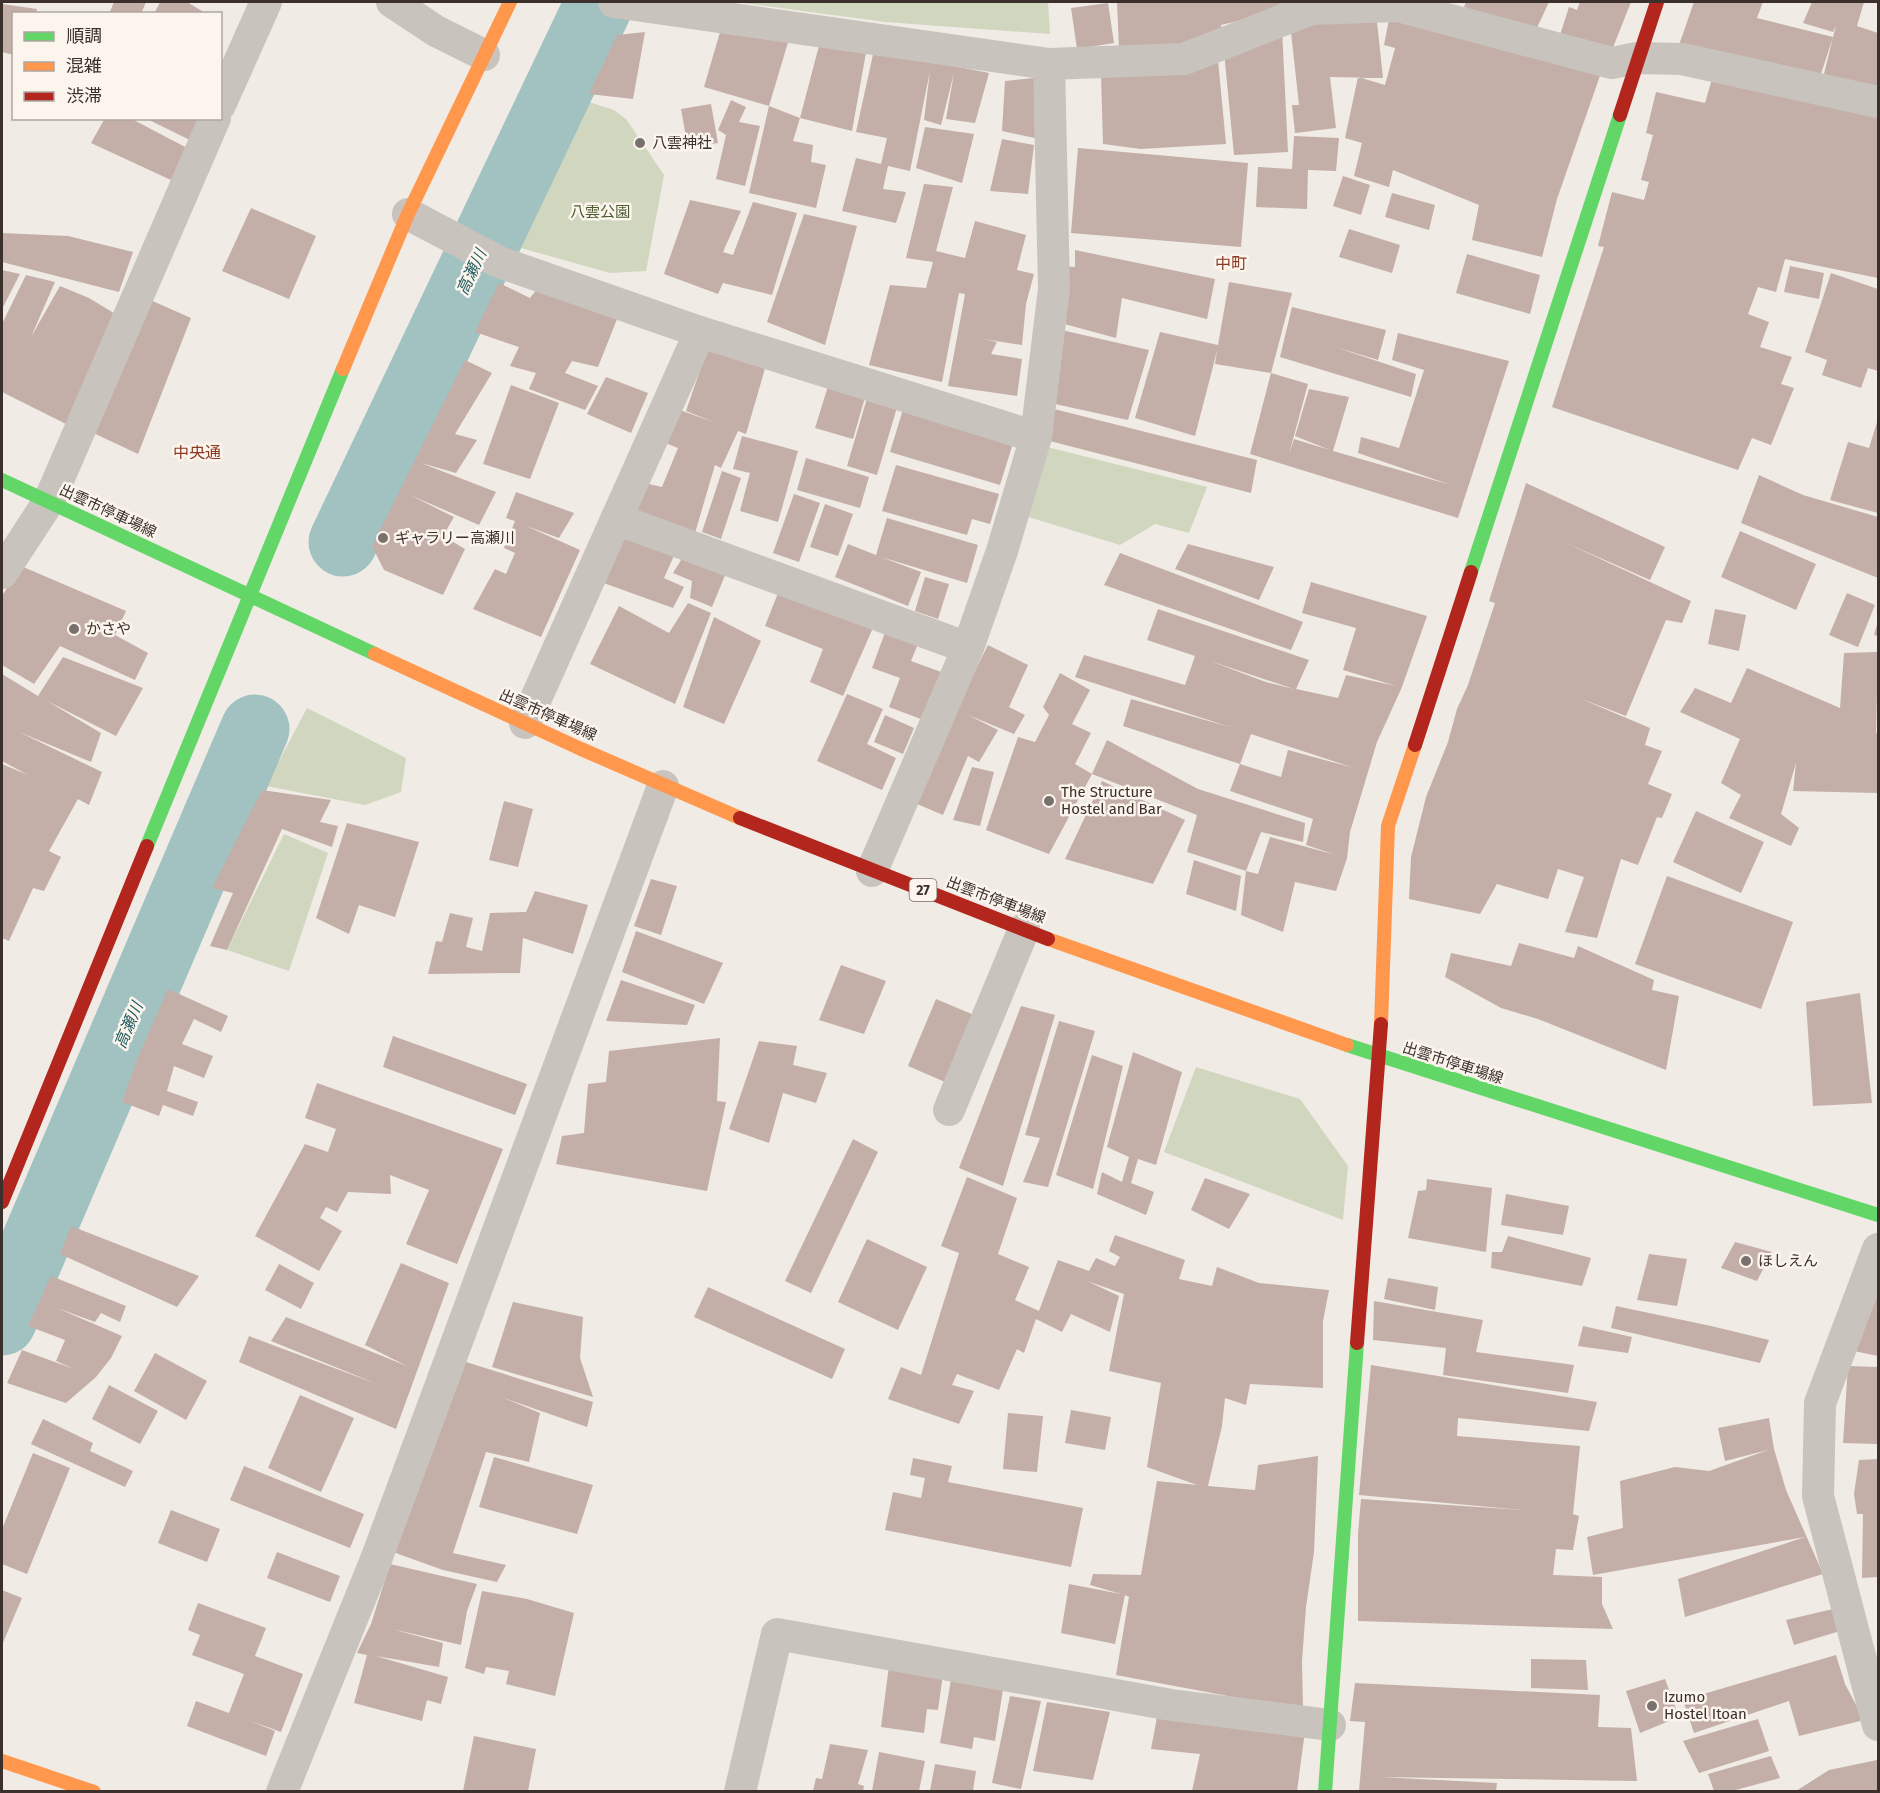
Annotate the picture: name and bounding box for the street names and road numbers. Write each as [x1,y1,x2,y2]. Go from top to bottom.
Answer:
street label: 出雲市停車場線 [57,481,159,541]
street label: 出雲市停車場線 [496,685,600,745]
street label: 出雲市停車場線 [944,873,1048,927]
road number: 27 [910,879,936,901]
street label: 出雲市停車場線 [1400,1038,1506,1088]

